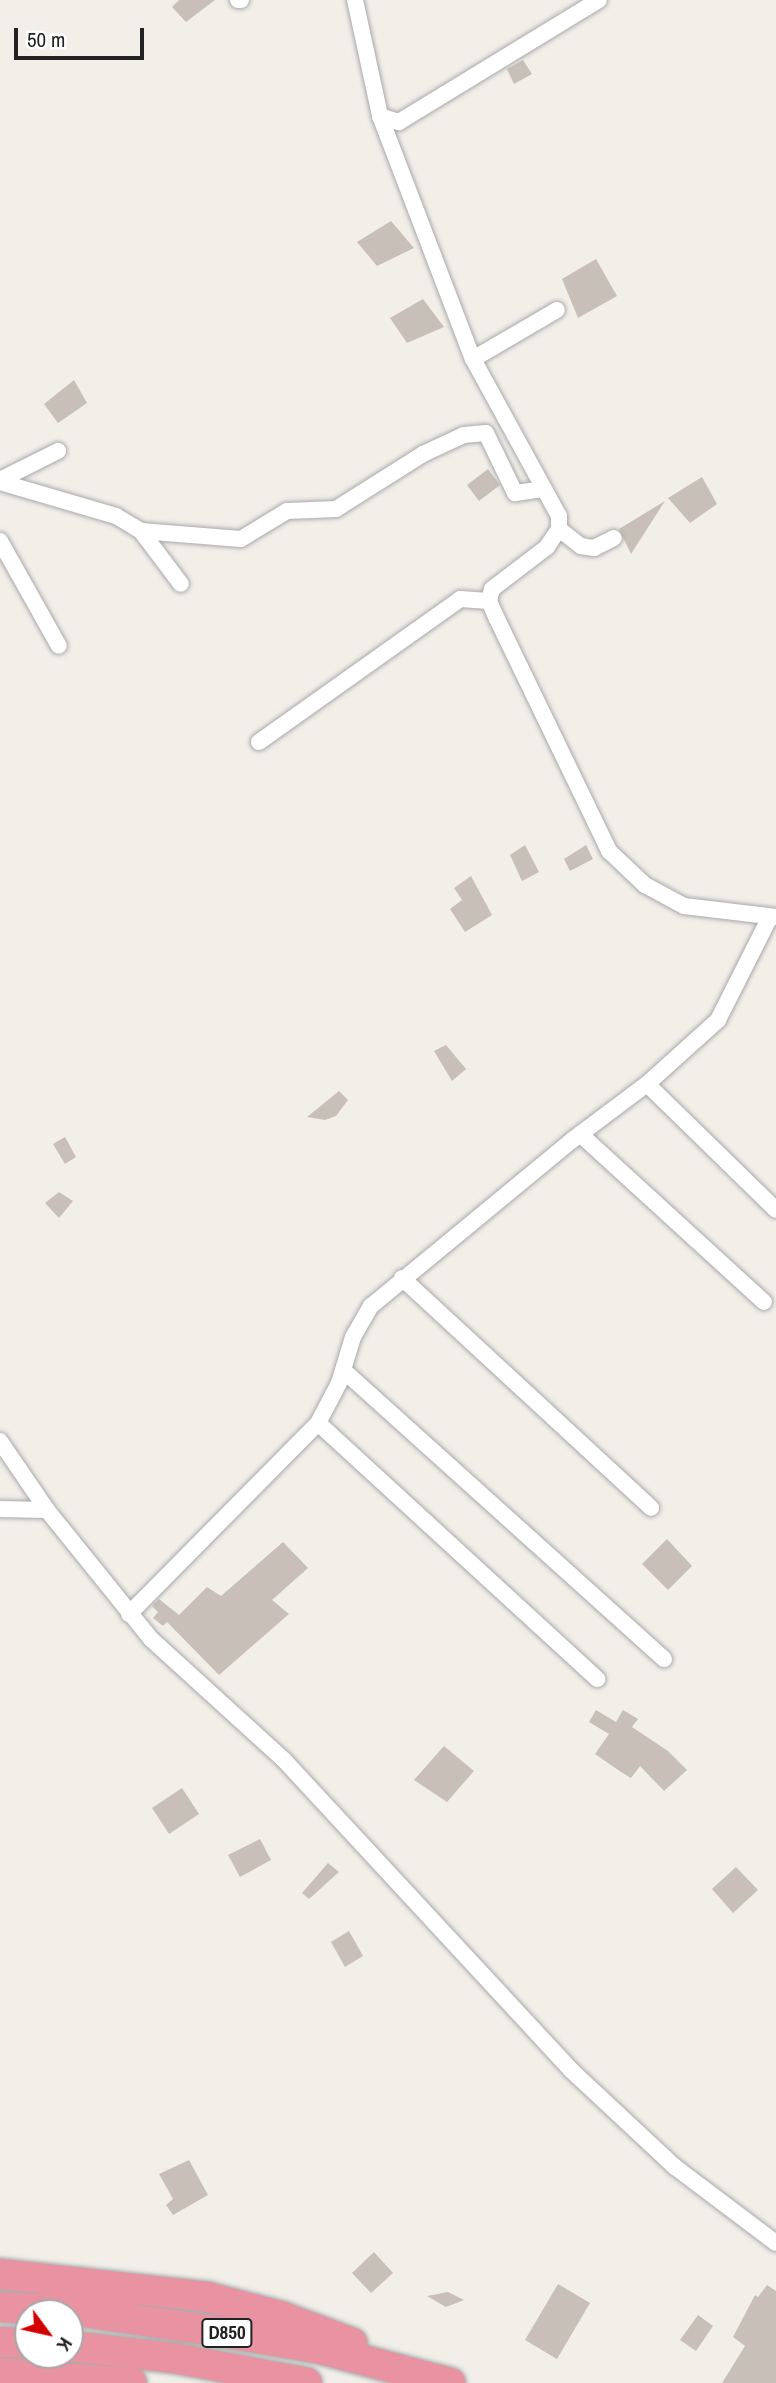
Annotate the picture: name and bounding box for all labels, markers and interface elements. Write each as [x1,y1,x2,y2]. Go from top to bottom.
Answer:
scale bar [18,14,147,58]
text: 50 m [27,25,65,54]
north arrow [14,2299,84,2369]
road number: D850 [201,2318,253,2348]
text: K [51,2333,79,2356]

